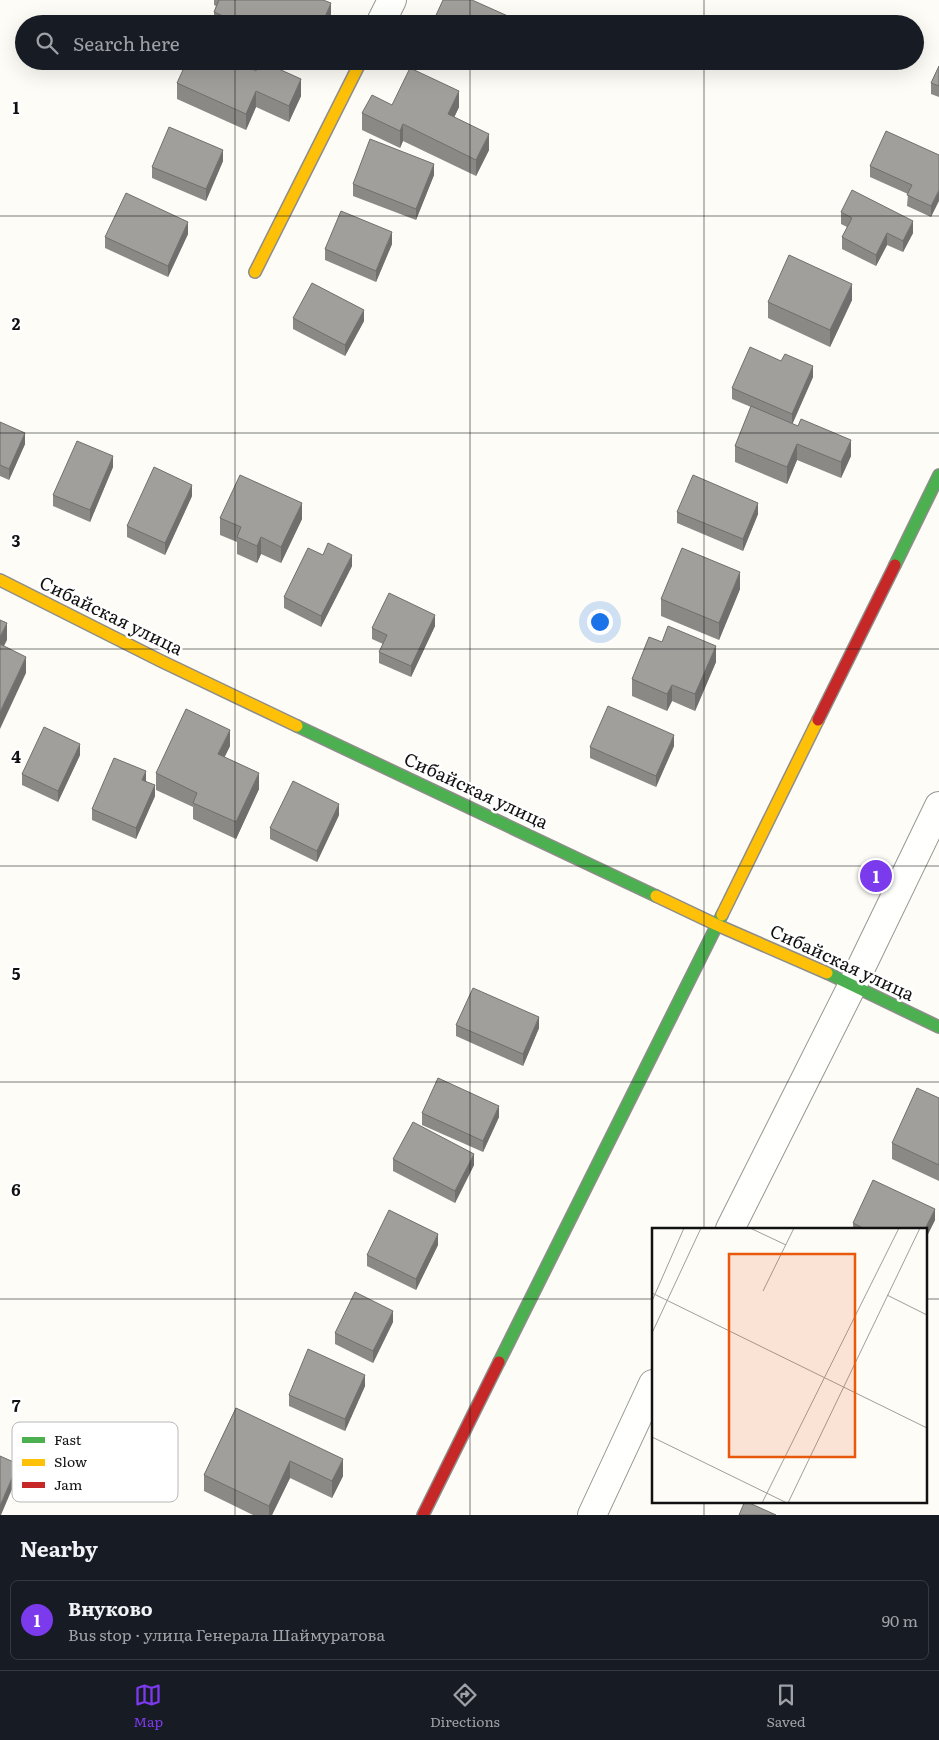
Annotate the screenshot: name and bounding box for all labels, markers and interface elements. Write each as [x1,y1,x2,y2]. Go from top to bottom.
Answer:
search box [15,15,924,70]
icon: search [33,29,61,57]
text: Search here [73,29,180,57]
text: 1 [13,95,20,119]
text: 2 [12,311,21,335]
text: 3 [12,528,21,552]
street label: Сибайская улица [35,568,188,661]
your location [587,609,613,635]
text: 4 [11,744,21,768]
street label: Сибайская улица [400,744,553,835]
pin: 1 [860,857,892,895]
street label: Сибайская улица [766,916,919,1007]
text: 5 [12,961,21,985]
text: 6 [11,1177,21,1201]
inset map [652,1228,926,1502]
text: 7 [12,1393,21,1417]
legend [12,1422,178,1502]
text: Fast [54,1429,82,1449]
text: Slow [54,1451,87,1471]
text: Jam [54,1474,83,1494]
text: Nearby [20,1532,98,1563]
text: Внуково [68,1594,153,1622]
text: 1 [34,1608,40,1632]
text: 90 m [882,1608,918,1632]
text: Bus stop · улица Генерала Шаймуратова [68,1622,385,1646]
tab: Map [133,1681,163,1731]
tab: Directions [430,1681,500,1731]
tab: Saved [767,1681,806,1731]

